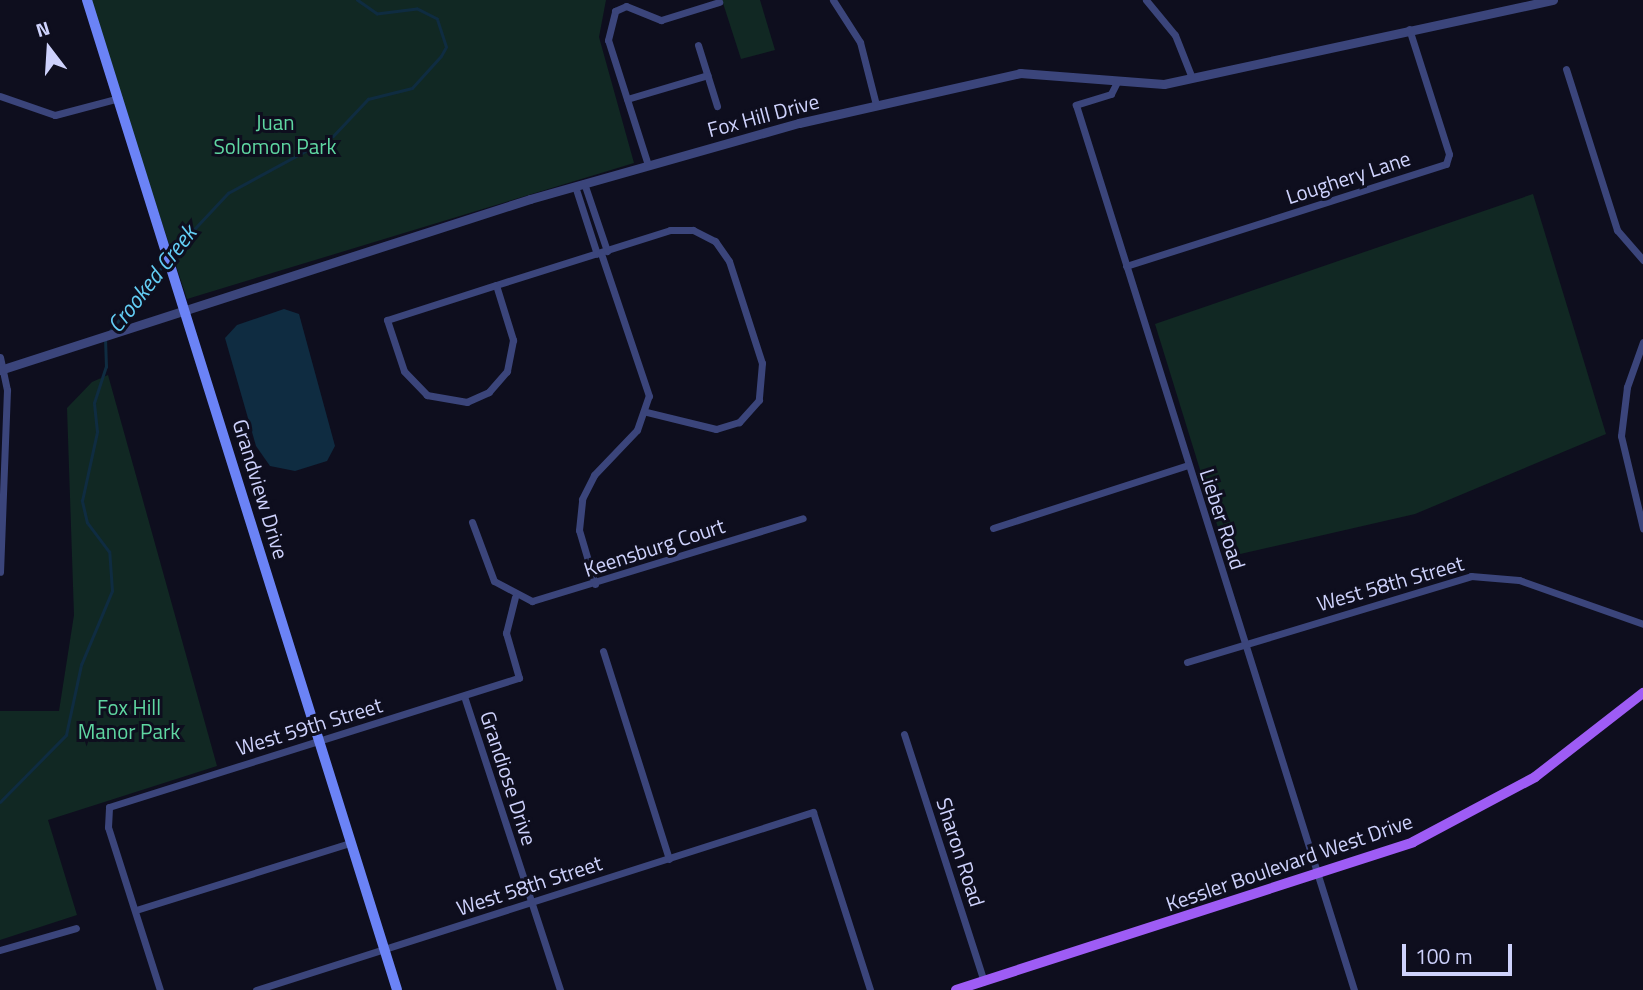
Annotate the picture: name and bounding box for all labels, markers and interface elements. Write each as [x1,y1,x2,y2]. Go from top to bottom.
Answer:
text: N [32,13,53,44]
north arrow [14,14,84,84]
street label: Fox Hill Drive [704,88,822,142]
park label: Juan Solomon Park [213,109,337,159]
street label: Loughery Lane [1283,145,1413,209]
water label: Crooked Creek [102,220,202,338]
street label: Grandview Drive [228,416,294,562]
street label: Lieber Road [1195,466,1251,572]
street label: Keensburg Court [580,512,728,582]
street label: West 58th Street [1314,550,1466,616]
street label: West 59th Street [233,692,385,760]
park label: Fox Hill Manor Park [78,694,180,744]
street label: Grandiose Drive [475,708,543,848]
street label: Sharon Road [932,795,990,909]
street label: Kessler Boulevard West Drive [1162,808,1416,916]
street label: West 58th Street [453,850,605,920]
scale bar [1405,930,1515,974]
text: 100 m [1415,940,1472,972]

